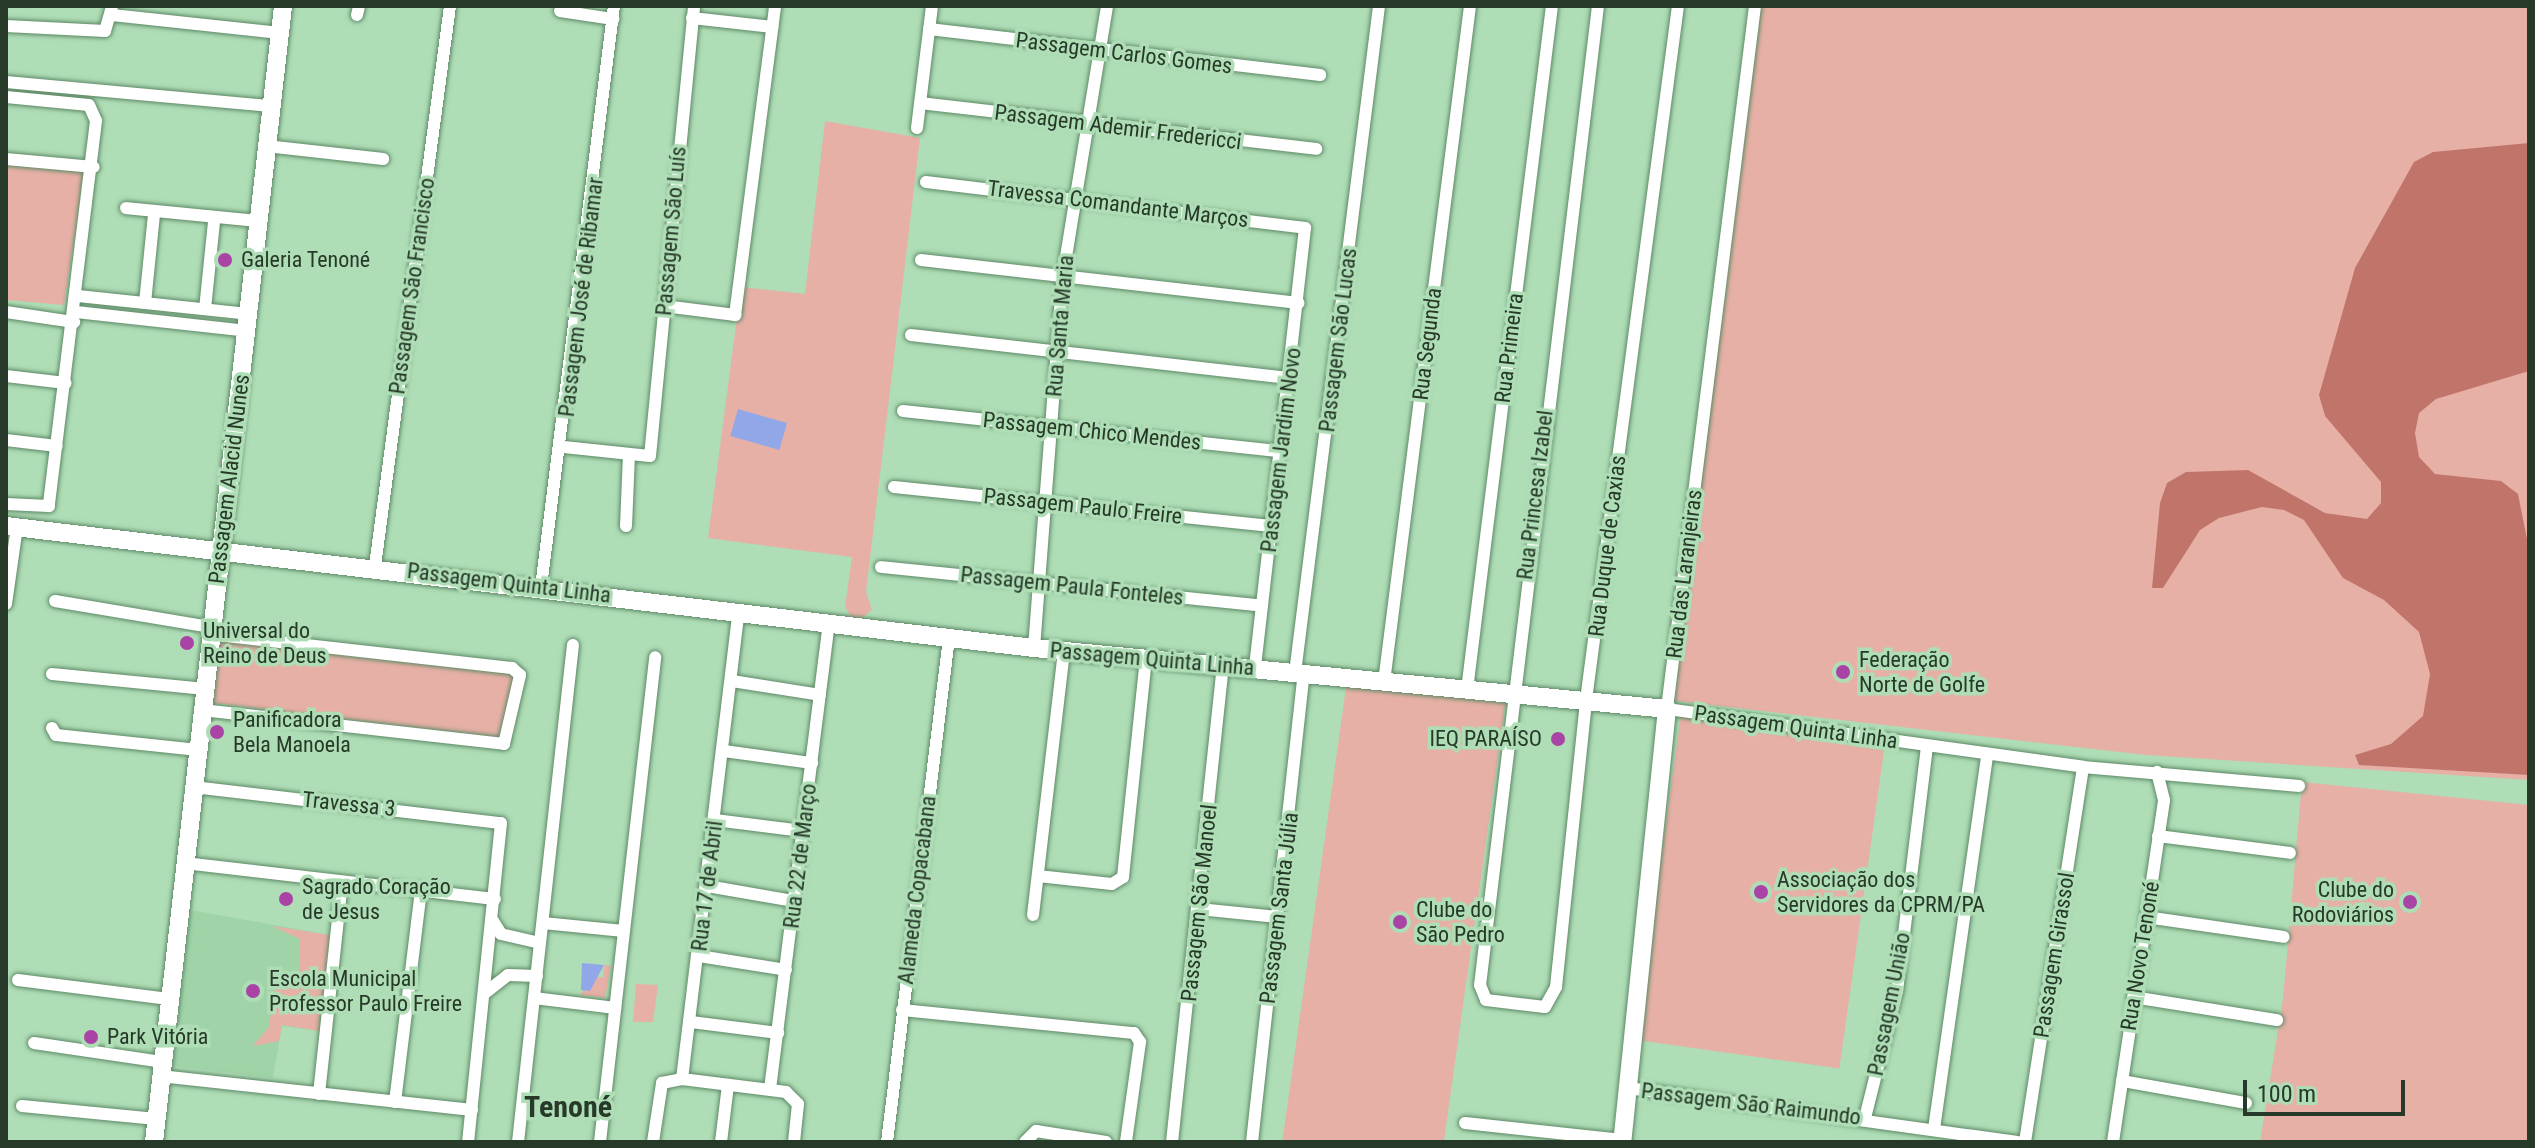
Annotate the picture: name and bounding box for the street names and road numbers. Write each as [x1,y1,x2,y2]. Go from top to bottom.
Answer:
street label: Passagem Carlos Gomes [1014,27,1234,79]
street label: Passagem Ademir Fredericci [993,99,1243,155]
street label: Passagem São Luís [650,145,692,317]
street label: Travessa Comandante Marços [986,175,1250,233]
street label: Passagem São Francisco [384,176,440,396]
street label: Passagem José de Ribamar [553,176,609,418]
street label: Passagem São Lucas [1314,246,1362,434]
street label: Rua Santa Maria [1041,254,1079,398]
street label: Rua Segunda [1407,286,1447,402]
street label: Rua Primeira [1489,292,1529,404]
street label: Passagem Jardim Novo [1255,346,1307,554]
street label: Passagem Alacid Nunes [203,373,255,585]
street label: Passagem Chico Mendes [982,406,1202,456]
street label: Rua Princesa Izabel [1512,409,1558,581]
street label: Rua Duque de Caxias [1583,454,1631,638]
street label: Passagem Paulo Freire [982,482,1184,530]
street label: Rua das Laranjeiras [1661,488,1707,660]
street label: Passagem Quinta Linha [406,557,612,609]
street label: Passagem Paula Fonteles [959,561,1185,611]
street label: Passagem Quinta Linha [1049,637,1255,681]
street label: Passagem Quinta Linha [1693,700,1899,754]
street label: Rua 22 de Março [778,782,822,930]
street label: Travessa 3 [301,786,397,822]
street label: Alameda Copacabana [892,794,942,986]
street label: Passagem São Manoel [1176,803,1222,1003]
street label: Passagem Santa Júlia [1254,811,1304,1005]
street label: Rua 17 de Abril [686,819,728,953]
street label: Passagem Girassol [2028,870,2080,1040]
street label: Rua Novo Tenoné [2115,879,2165,1033]
street label: Passagem União [1862,930,1916,1078]
street label: Passagem São Raimundo [1640,1077,1862,1131]

